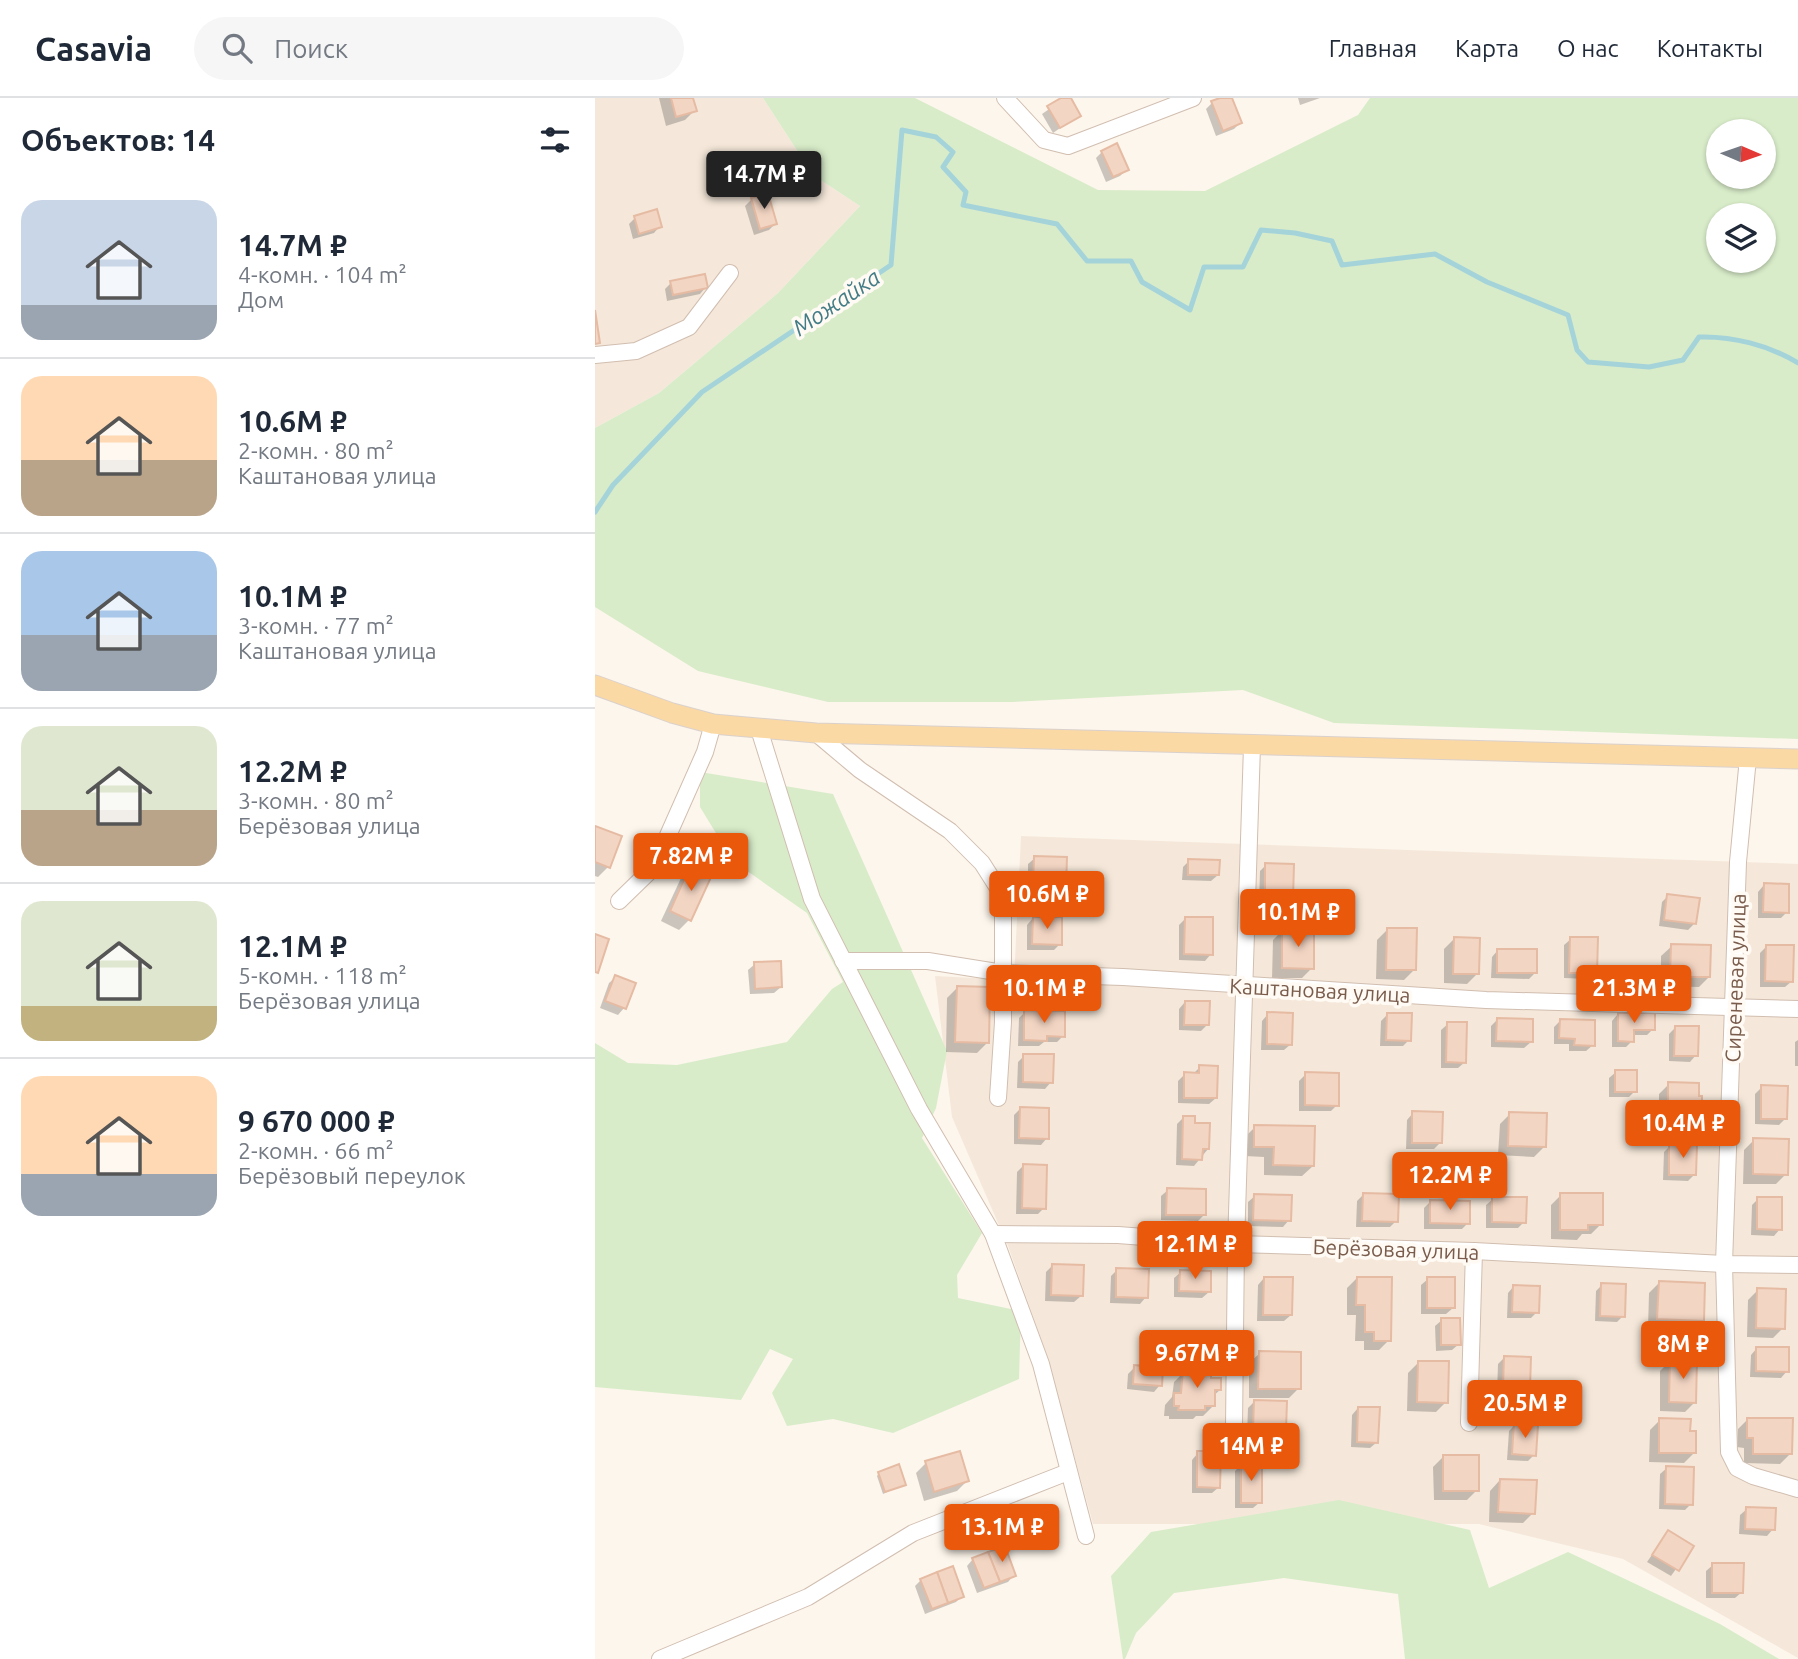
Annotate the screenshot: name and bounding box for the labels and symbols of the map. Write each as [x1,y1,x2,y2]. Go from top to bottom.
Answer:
north arrow [1706,119,1776,189]
pin: 14.7M ₽ [699,152,829,211]
water label: Можайка [788,264,884,340]
pin: 7.82M ₽ [626,834,756,893]
pin: 10.6M ₽ [982,872,1112,931]
pin: 10.1M ₽ [1233,890,1363,949]
street label: Сиреневая улица [1720,893,1750,1063]
pin: 10.1M ₽ [979,965,1109,1025]
pin: 21.3M ₽ [1569,965,1699,1025]
street label: Каштановая улица [1229,973,1411,1007]
pin: 10.4M ₽ [1618,1100,1748,1160]
pin: 12.2M ₽ [1385,1152,1515,1212]
pin: 12.1M ₽ [1130,1222,1260,1281]
street label: Берёзовая улица [1312,1234,1480,1264]
pin: 8M ₽ [1642,1322,1724,1381]
pin: 9.67M ₽ [1132,1330,1262,1390]
pin: 20.5M ₽ [1460,1380,1590,1440]
pin: 14M ₽ [1202,1424,1300,1483]
pin: 13.1M ₽ [937,1504,1067,1564]

